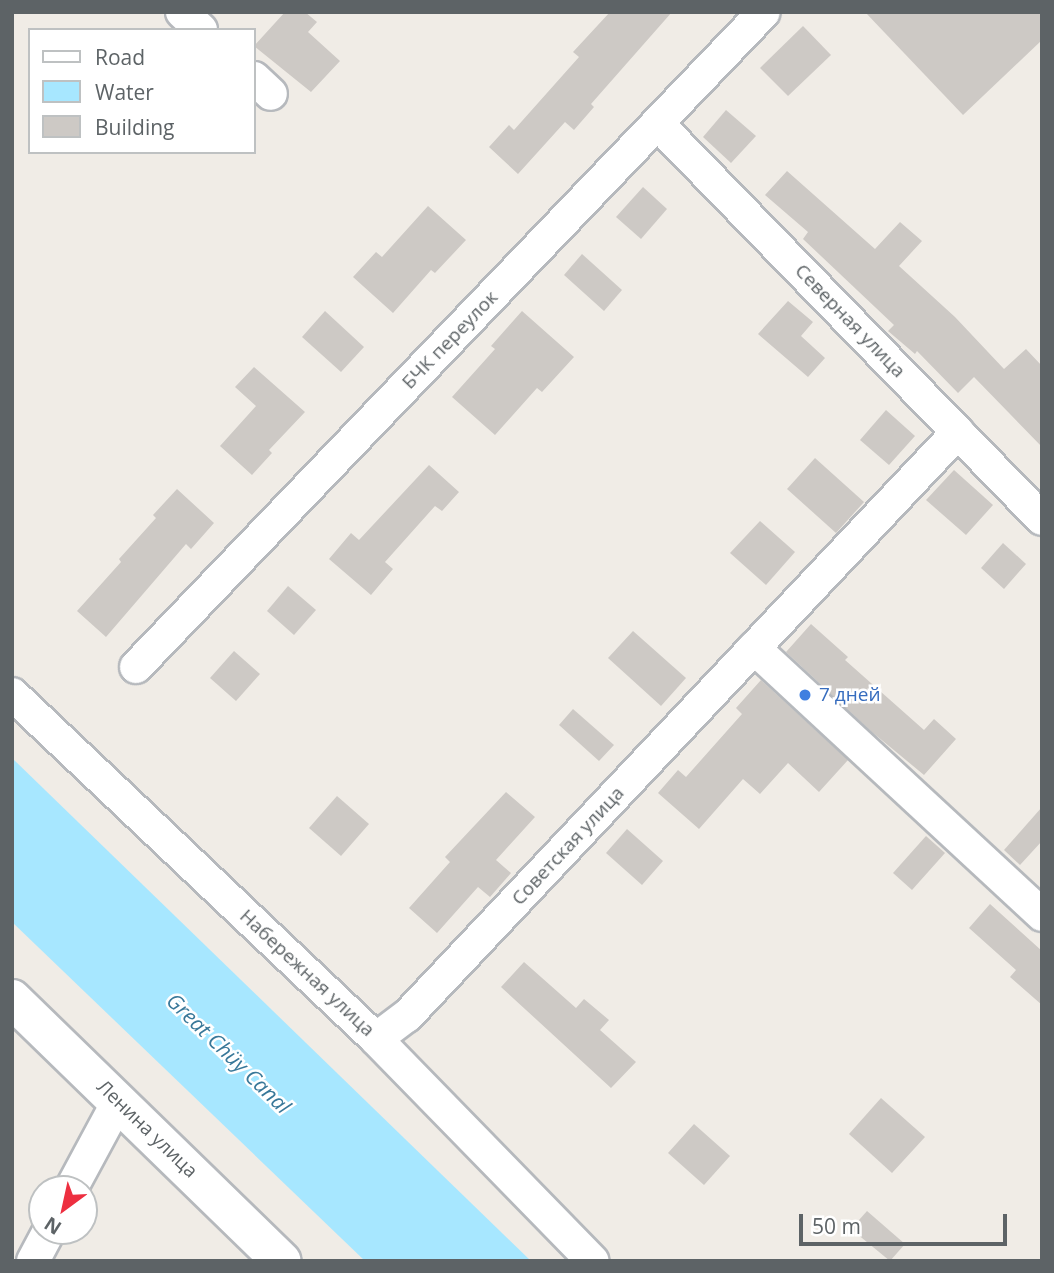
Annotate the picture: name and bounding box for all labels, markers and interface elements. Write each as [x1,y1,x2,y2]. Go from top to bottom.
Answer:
legend [28,28,256,154]
text: Road [95,43,145,71]
text: Water [95,78,154,106]
text: Building [95,113,174,141]
street label: Северная улица [790,260,910,382]
street label: БЧК переулок [397,286,503,394]
place label: 7 дней [819,684,880,706]
marker: 7 дней [797,687,813,703]
street label: Советская улица [507,782,629,910]
street label: Набережная улица [235,905,379,1041]
water label: Great Chüy Canal [162,988,296,1118]
street label: Ленина улица [92,1075,202,1183]
north arrow [28,1175,98,1245]
scale bar [802,1200,1010,1244]
text: N [39,1211,66,1241]
text: 50 m [812,1212,861,1240]

